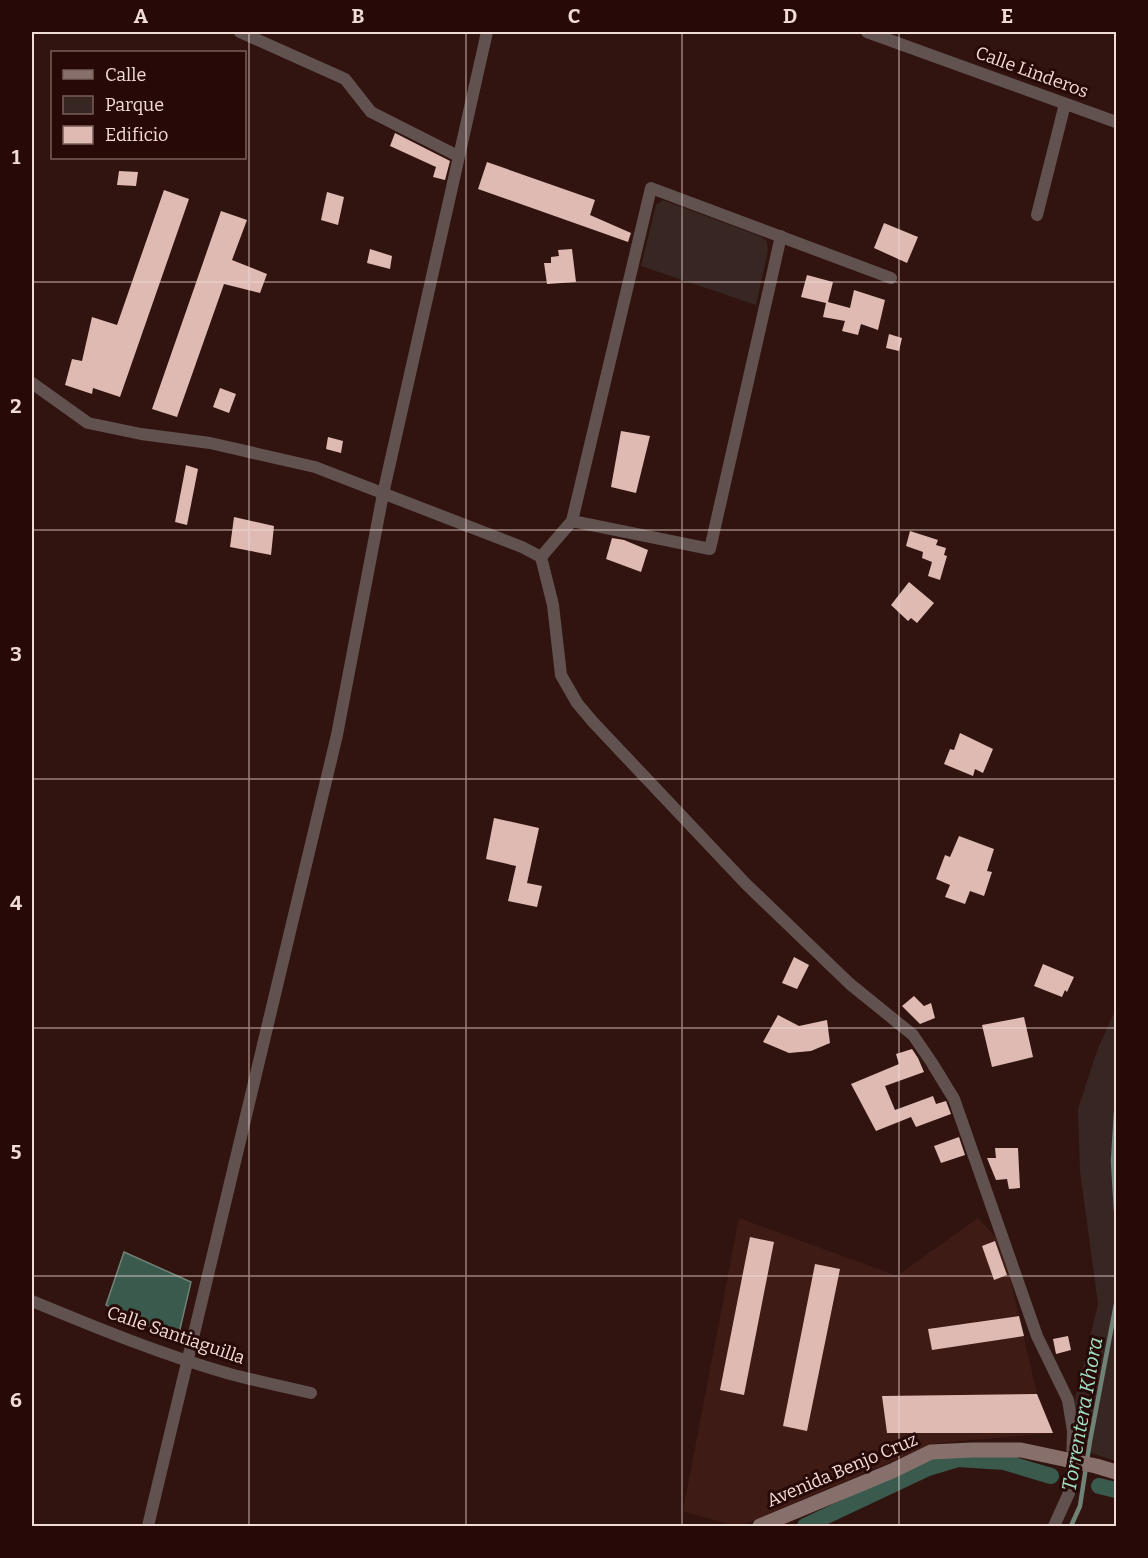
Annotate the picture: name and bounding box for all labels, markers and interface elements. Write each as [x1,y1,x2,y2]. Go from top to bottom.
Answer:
text: A [134,4,149,28]
text: B [352,4,365,28]
text: C [568,4,580,28]
text: D [783,4,797,28]
text: E [1001,4,1013,28]
street label: Calle Linderos [973,41,1091,103]
legend [51,51,246,159]
text: Calle [105,64,146,86]
text: Parque [105,94,164,116]
text: Edificio [105,124,168,146]
text: 1 [12,145,21,169]
text: 2 [10,394,22,418]
text: 3 [10,642,22,666]
text: 4 [10,891,22,915]
text: 5 [11,1140,22,1164]
street label: Calle Santiaguilla [104,1301,248,1369]
water label: Torrentera Khora [1057,1335,1107,1493]
text: 6 [10,1388,22,1412]
street label: Avenida Benjo Cruz [763,1428,921,1512]

